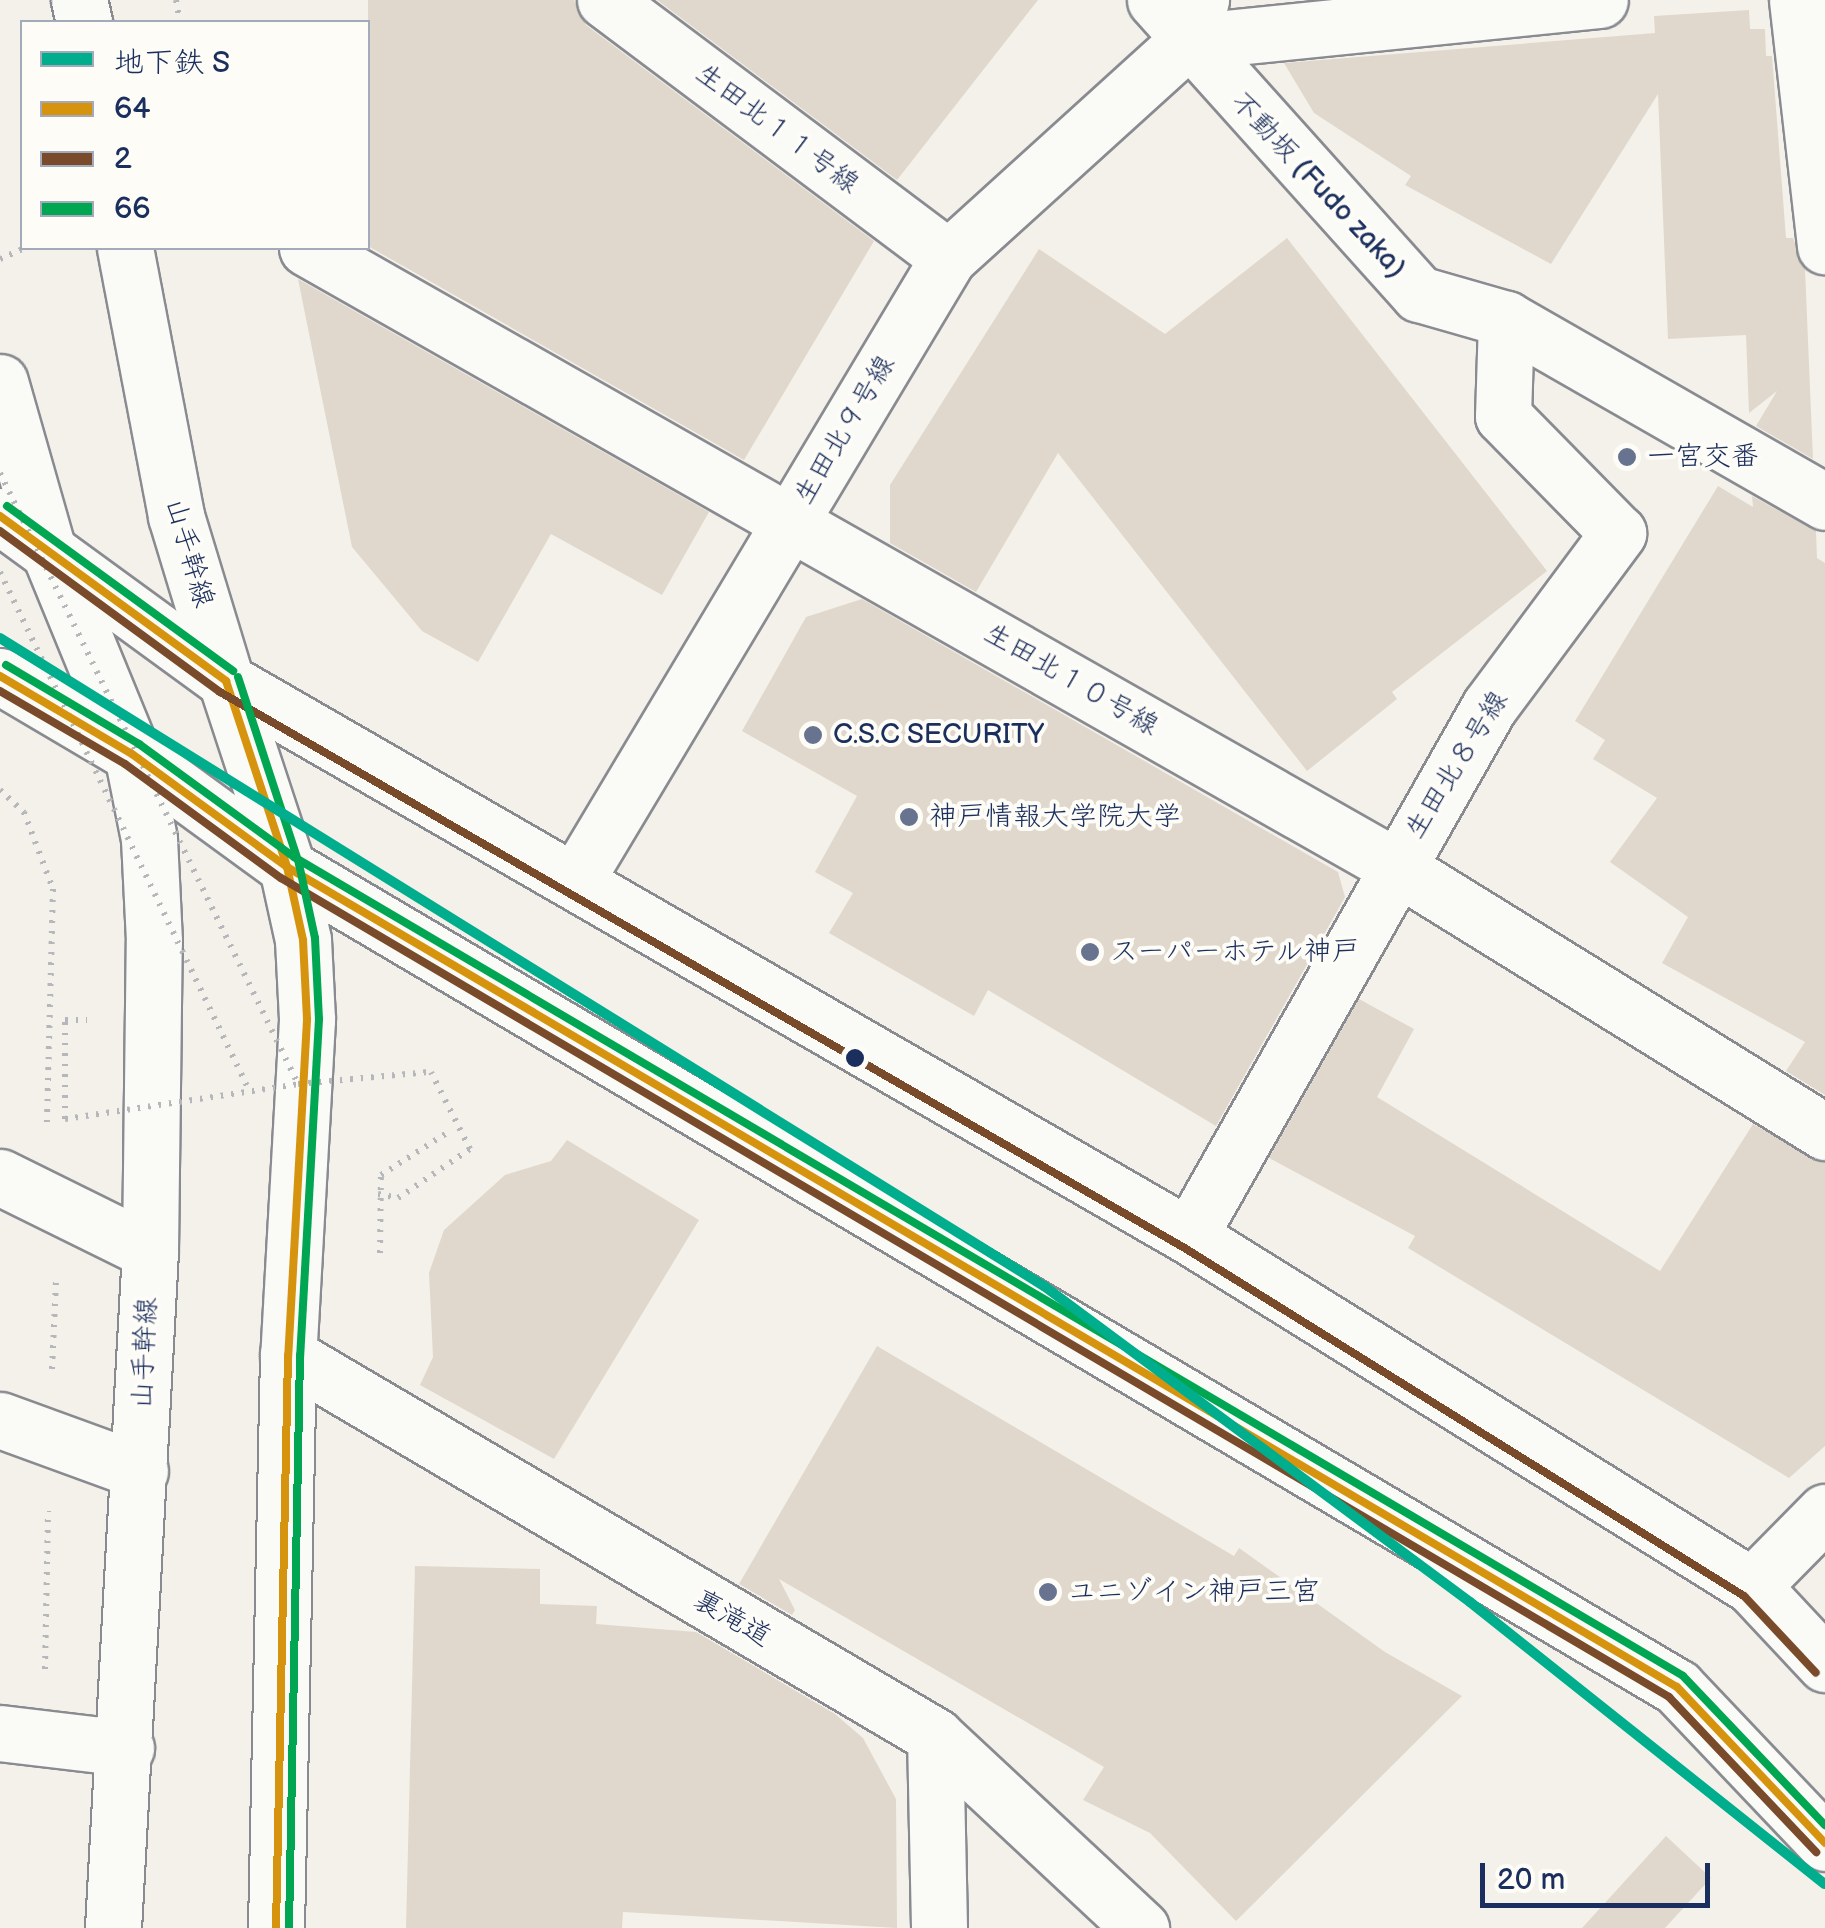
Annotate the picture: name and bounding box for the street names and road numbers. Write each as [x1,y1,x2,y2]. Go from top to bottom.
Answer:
street label: 生田北１１号線 [689,57,865,201]
street label: 不動坂 (Fudo zaka) [1223,85,1413,285]
street label: 生田北９号線 [787,349,903,511]
street label: 山手幹線 [157,495,221,611]
street label: 生田北１０号線 [978,616,1164,744]
street label: 生田北８号線 [1398,685,1516,845]
street label: 山手幹線 [125,1296,165,1410]
street label: 裏滝道 [687,1583,777,1655]

